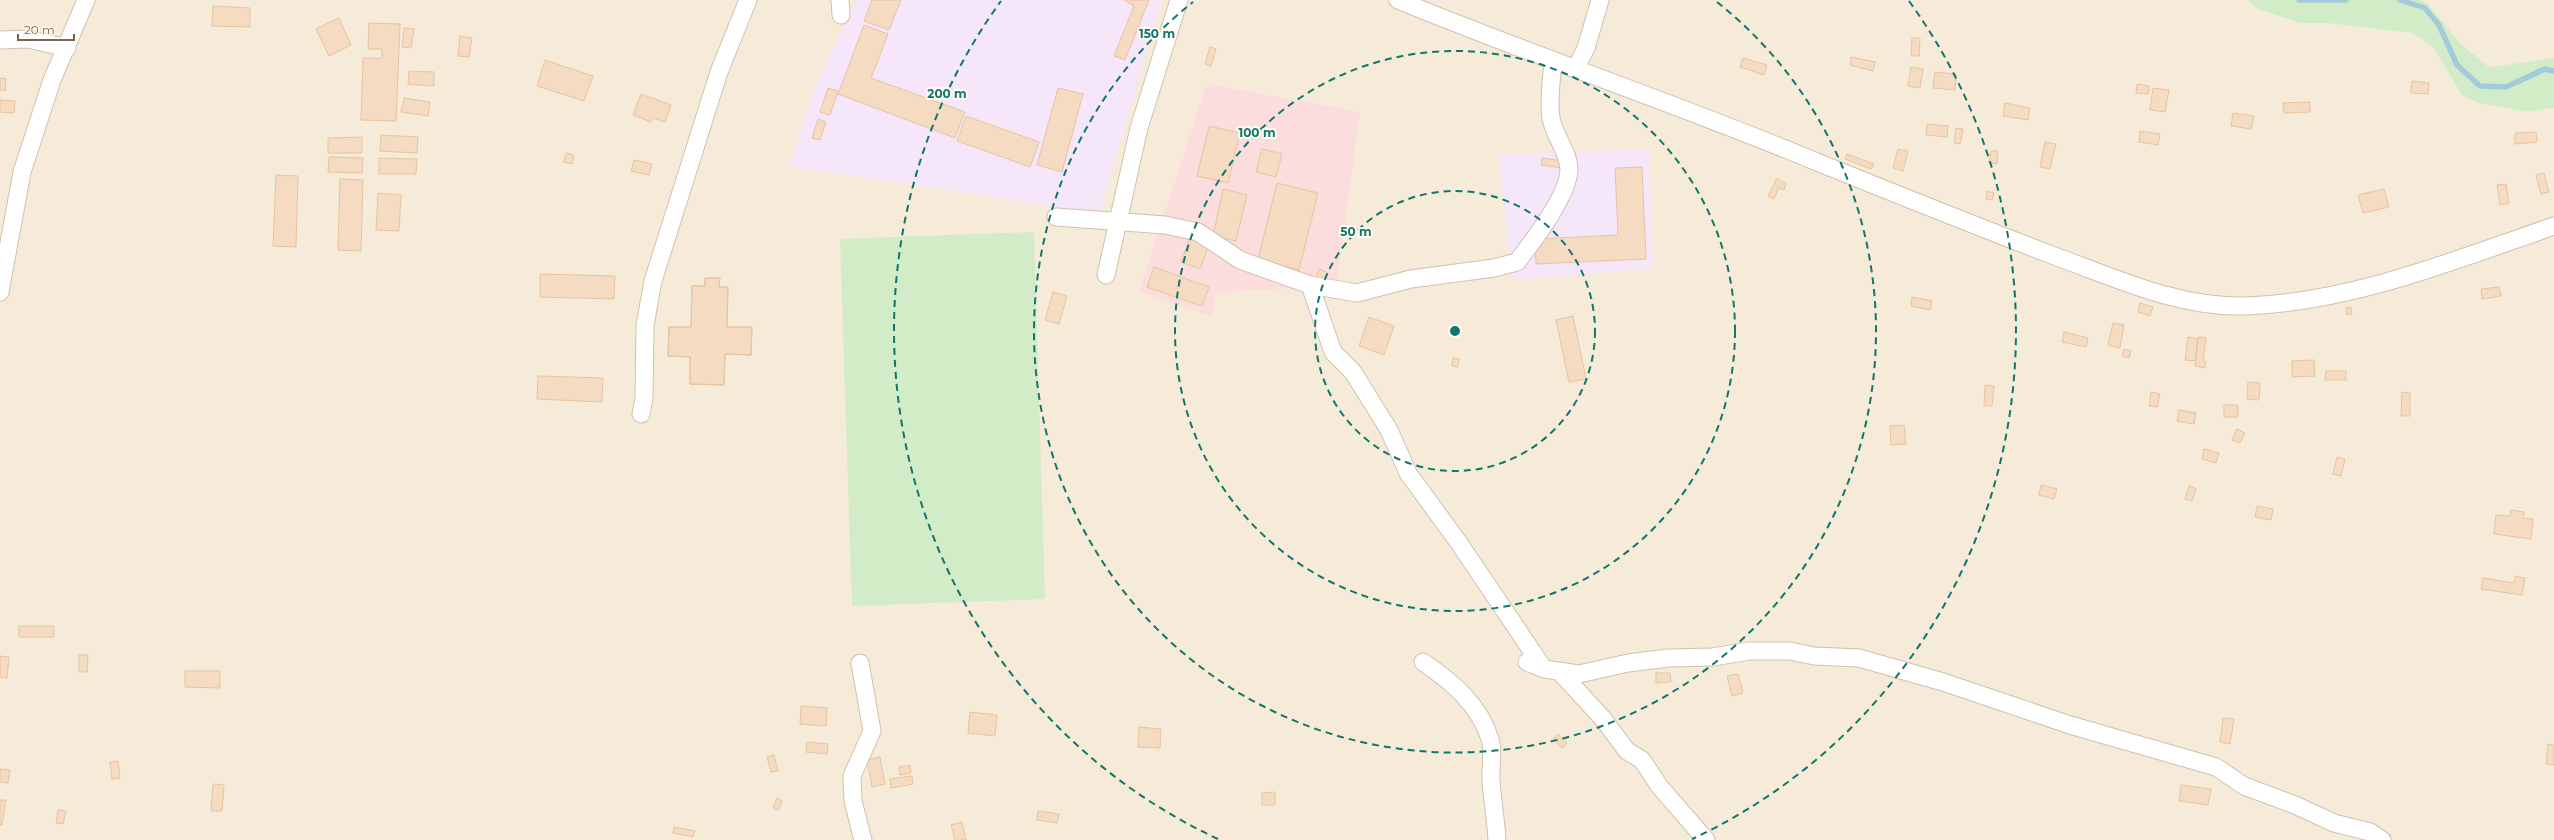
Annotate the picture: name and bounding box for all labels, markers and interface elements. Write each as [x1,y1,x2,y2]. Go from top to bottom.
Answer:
scale bar [18,16,74,42]
text: 20 m [24,22,55,37]
text: 150 m [1139,26,1175,41]
text: 200 m [927,86,967,101]
text: 100 m [1239,125,1275,140]
text: 50 m [1340,224,1372,239]
centre of rings [1448,324,1462,338]

